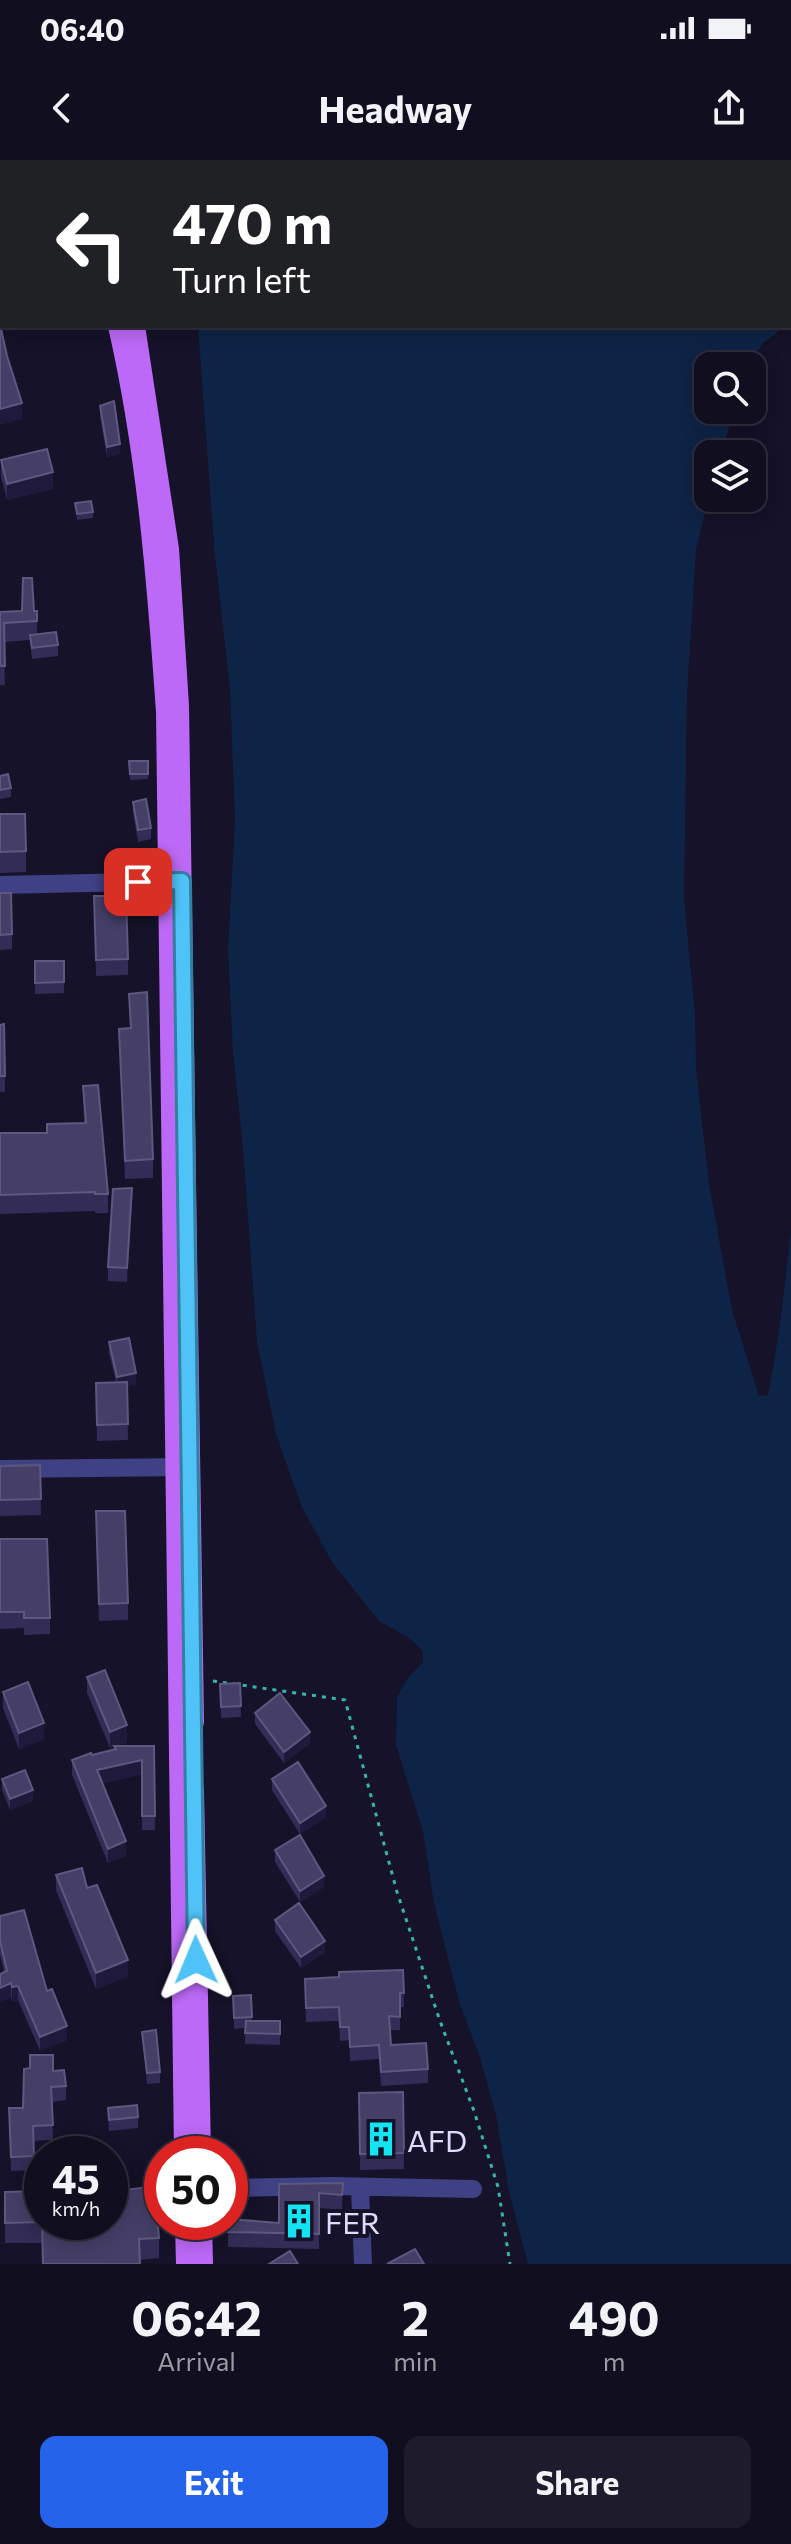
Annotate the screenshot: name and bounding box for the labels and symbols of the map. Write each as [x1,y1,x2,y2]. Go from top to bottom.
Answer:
pin [104,848,172,916]
position arrow [154,1918,238,2002]
building icon: AFD [362,2120,400,2158]
place label: AFD [407,2121,467,2158]
speed limit sign: 50 [144,2136,248,2240]
building icon: FER [280,2202,318,2240]
place label: FER [325,2203,380,2240]

